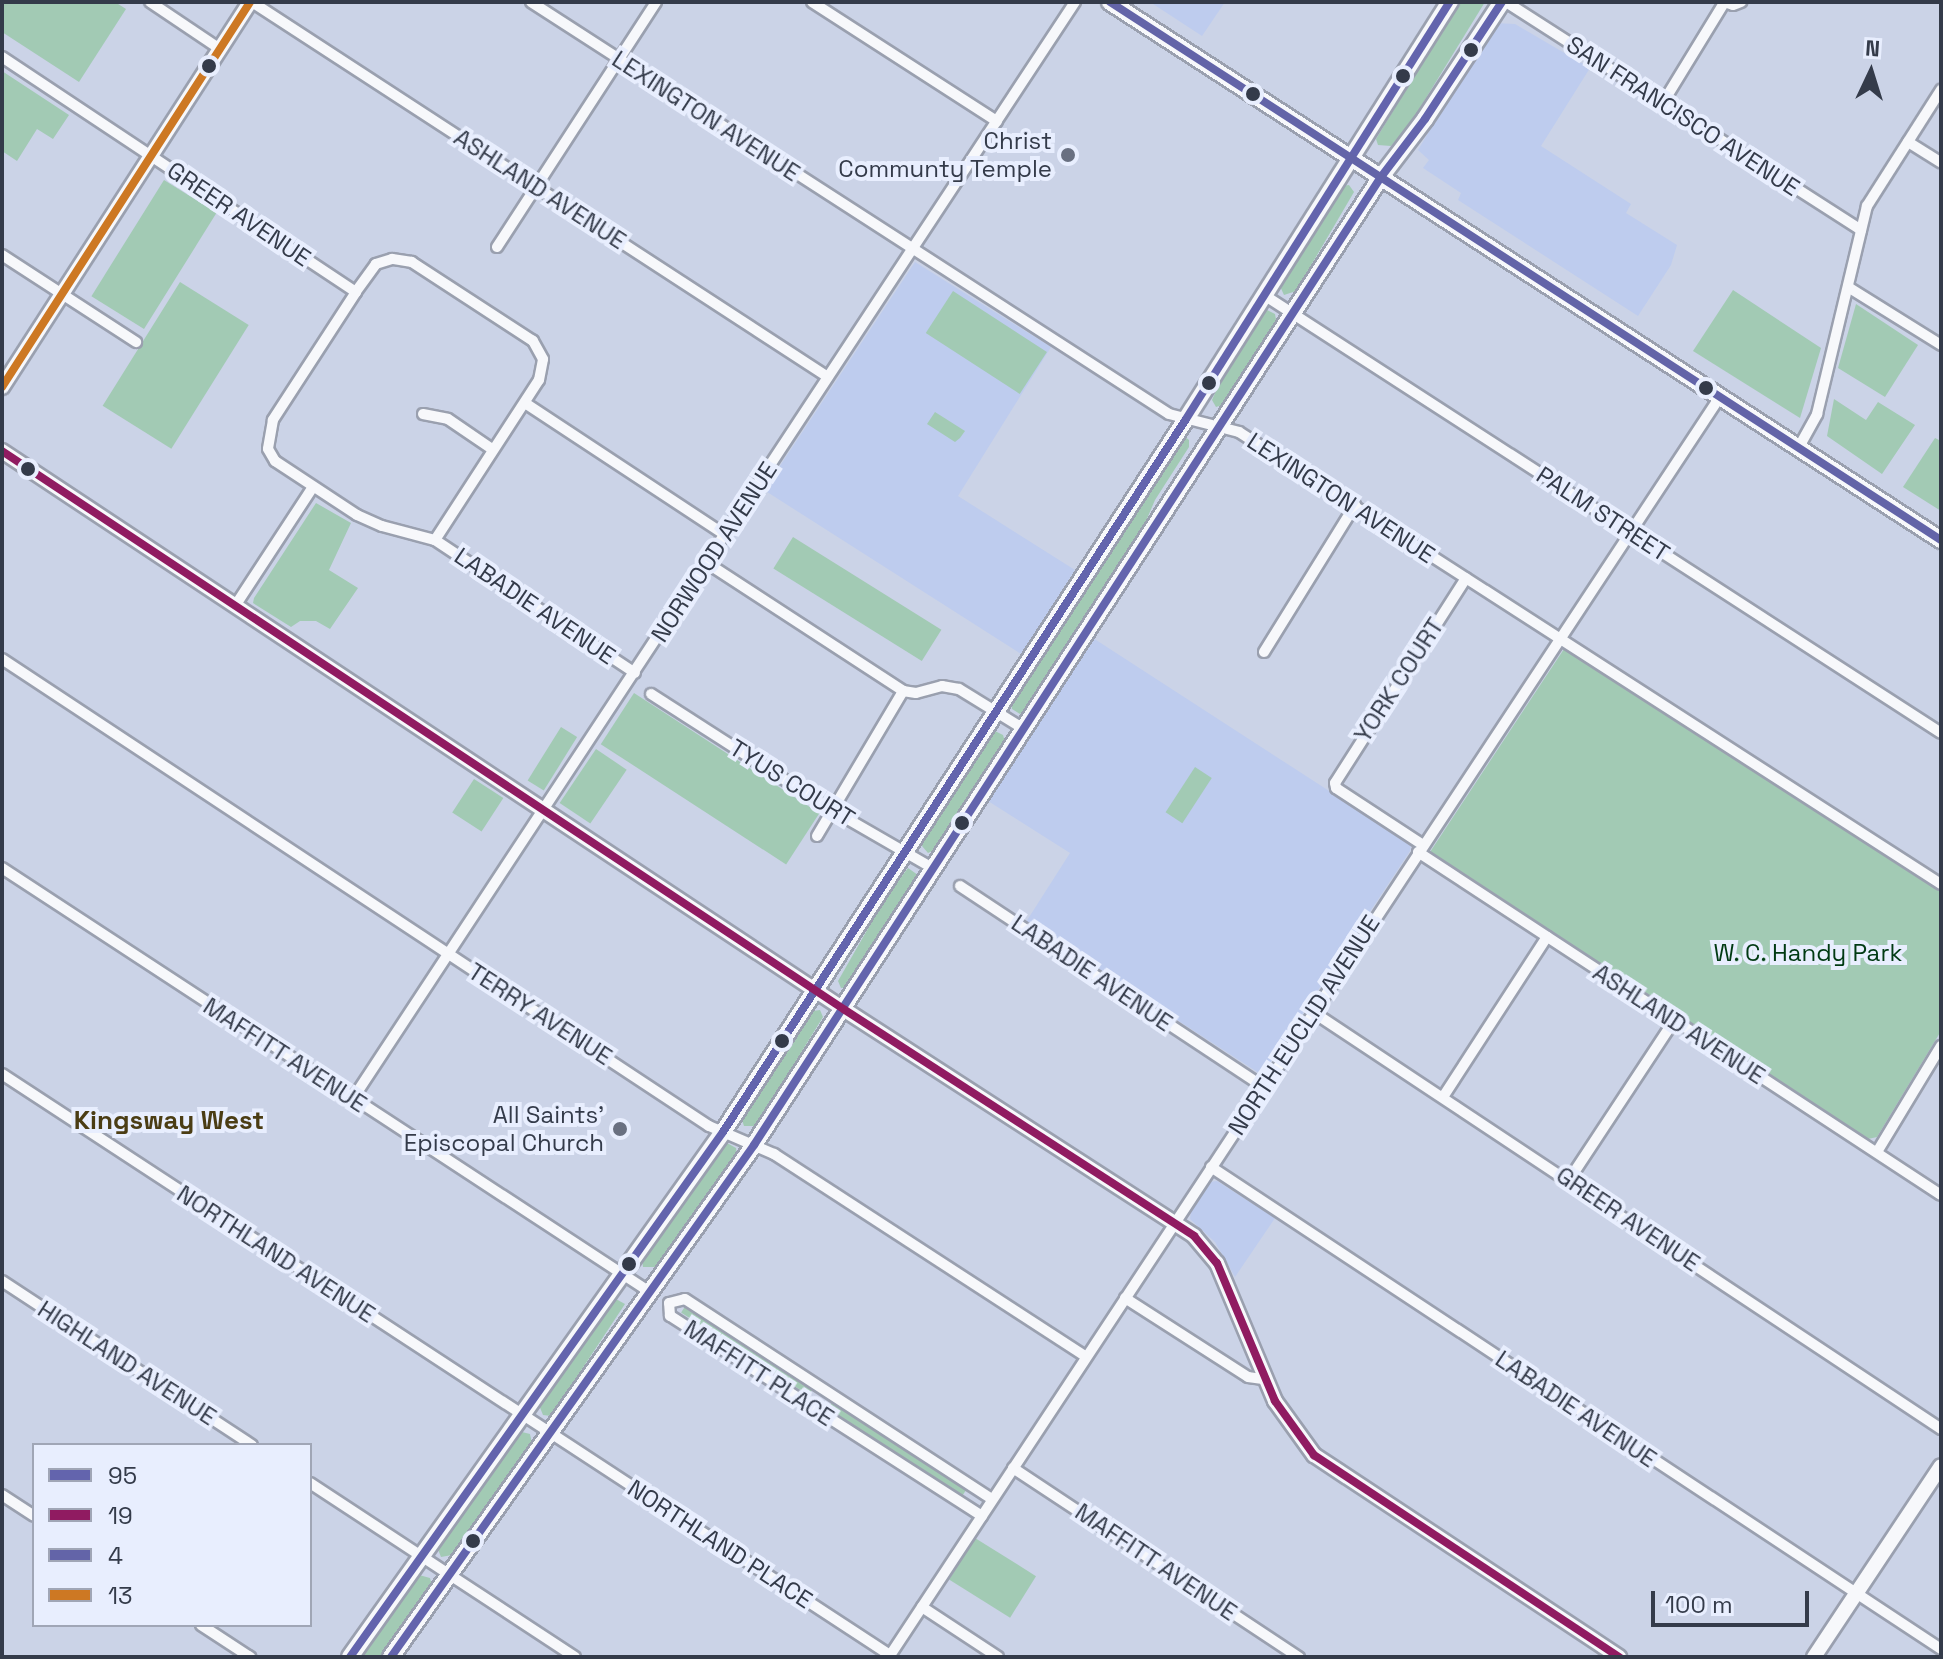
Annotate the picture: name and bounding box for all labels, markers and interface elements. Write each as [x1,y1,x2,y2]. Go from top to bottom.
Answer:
street label: SAN FRANCISCO AVENUE [1561,30,1805,202]
north arrow [1831,32,1911,112]
text: N [1864,34,1881,63]
unlabelled marker [1463,42,1479,58]
street label: LEXINGTON AVENUE [607,45,805,187]
unlabelled marker [201,58,217,74]
unlabelled marker [1395,68,1411,84]
unlabelled marker [1245,86,1261,102]
street label: ASHLAND AVENUE [449,123,631,255]
place label: Christ Communty Temple [838,127,1052,183]
marker: Christ Communty Temple [1059,146,1077,164]
street label: GREER AVENUE [162,155,316,273]
unlabelled marker [1201,375,1217,391]
unlabelled marker [1698,380,1714,396]
street label: LEXINGTON AVENUE [1242,427,1440,569]
street label: NORWOOD AVENUE [645,456,783,648]
street label: PALM STREET [1531,460,1675,568]
unlabelled marker [20,461,36,477]
street label: LABADIE AVENUE [449,541,621,671]
street label: YORK COURT [1348,612,1450,748]
street label: TYUS COURT [724,733,860,833]
unlabelled marker [954,815,970,831]
street label: LABADIE AVENUE [1006,908,1178,1038]
street label: NORTH EUCLID AVENUE [1222,910,1386,1140]
park label: W. C. Handy Park [1713,939,1903,967]
street label: TERRY AVENUE [463,957,617,1071]
street label: ASHLAND AVENUE [1588,958,1770,1090]
street label: MAFFITT AVENUE [198,991,372,1119]
unlabelled marker [774,1033,790,1049]
place label: All Saints' Episcopal Church [404,1101,604,1157]
district label: Kingsway West [74,1105,264,1137]
marker: All Saints' Episcopal Church [611,1120,629,1138]
street label: GREER AVENUE [1551,1160,1705,1278]
street label: NORTHLAND AVENUE [171,1179,381,1329]
unlabelled marker [621,1256,637,1272]
street label: HIGHLAND AVENUE [32,1295,222,1431]
street label: MAFFITT PLACE [678,1314,840,1432]
street label: LABADIE AVENUE [1490,1344,1662,1474]
legend [32,1443,312,1627]
text: 95 [108,1460,137,1491]
street label: NORTHLAND PLACE [622,1474,818,1614]
street label: MAFFITT AVENUE [1069,1497,1243,1627]
text: 19 [108,1500,133,1531]
unlabelled marker [465,1533,481,1549]
text: 4 [108,1540,123,1571]
scale bar [1655,1575,1813,1625]
text: 13 [108,1580,133,1611]
text: 100 m [1665,1589,1733,1620]

